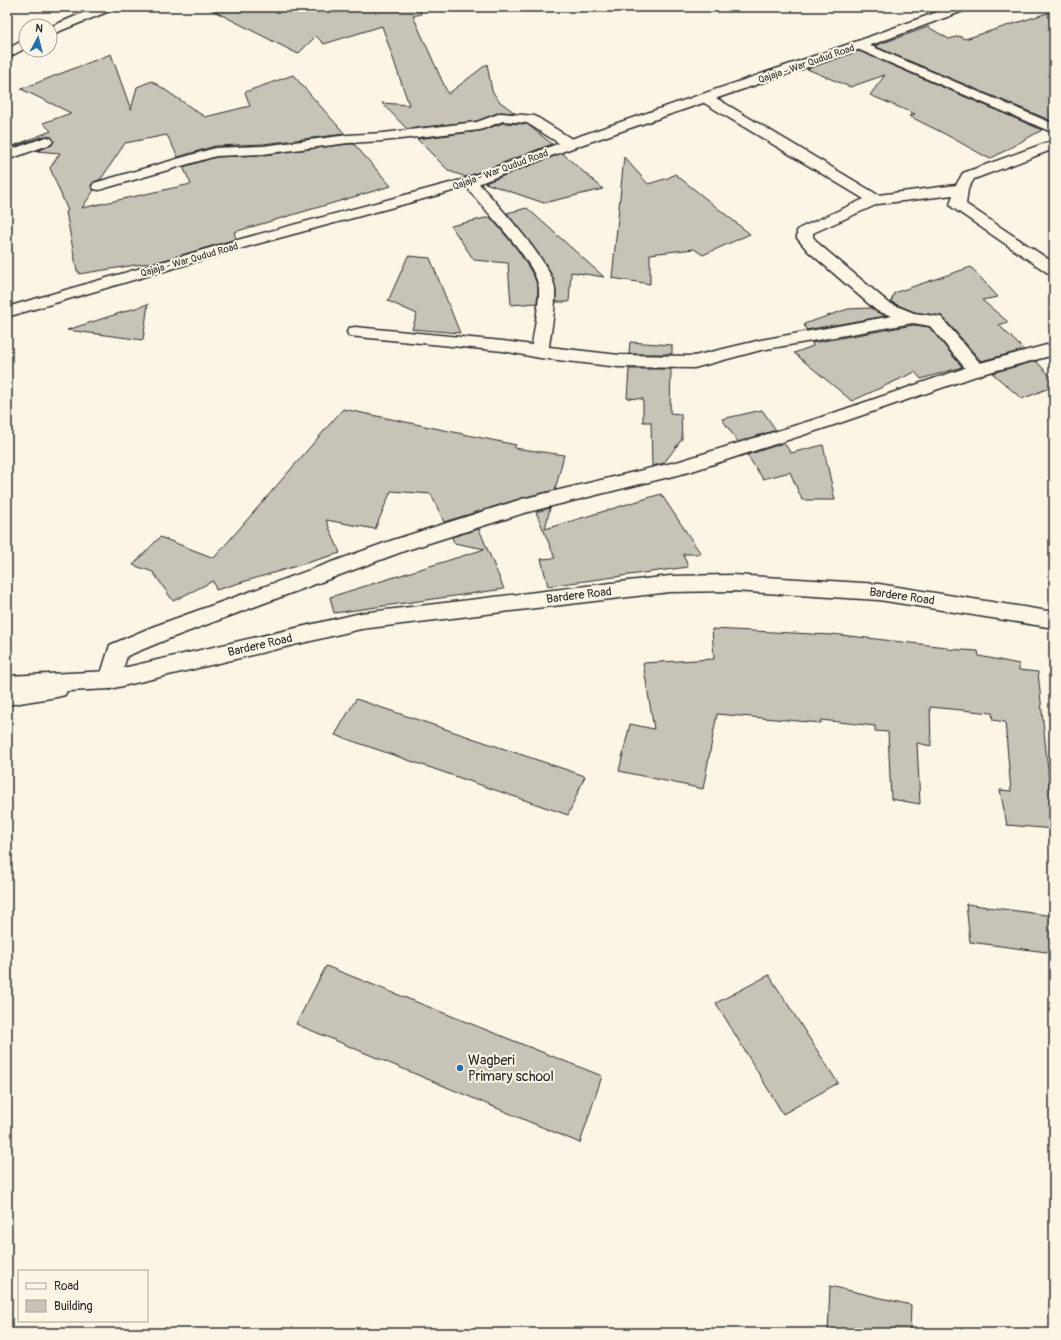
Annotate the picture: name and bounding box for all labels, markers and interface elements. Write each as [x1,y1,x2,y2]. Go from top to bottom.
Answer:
north arrow [18,18,58,58]
text: N [35,22,44,36]
street label: Qajaja - War Qudud Road [757,42,856,86]
street label: Qajaja - War Qudud Road [451,147,550,193]
street label: Qajaja - War Qudud Road [139,240,240,280]
street label: Bardere Road [546,584,613,607]
street label: Bardere Road [868,584,936,609]
street label: Bardere Road [226,631,294,660]
place label: Wagberi Primary school [468,1052,554,1085]
marker: Wagberi Primary school [455,1063,465,1073]
legend [18,1270,148,1322]
text: Road [54,1279,79,1294]
text: Building [54,1299,93,1314]

